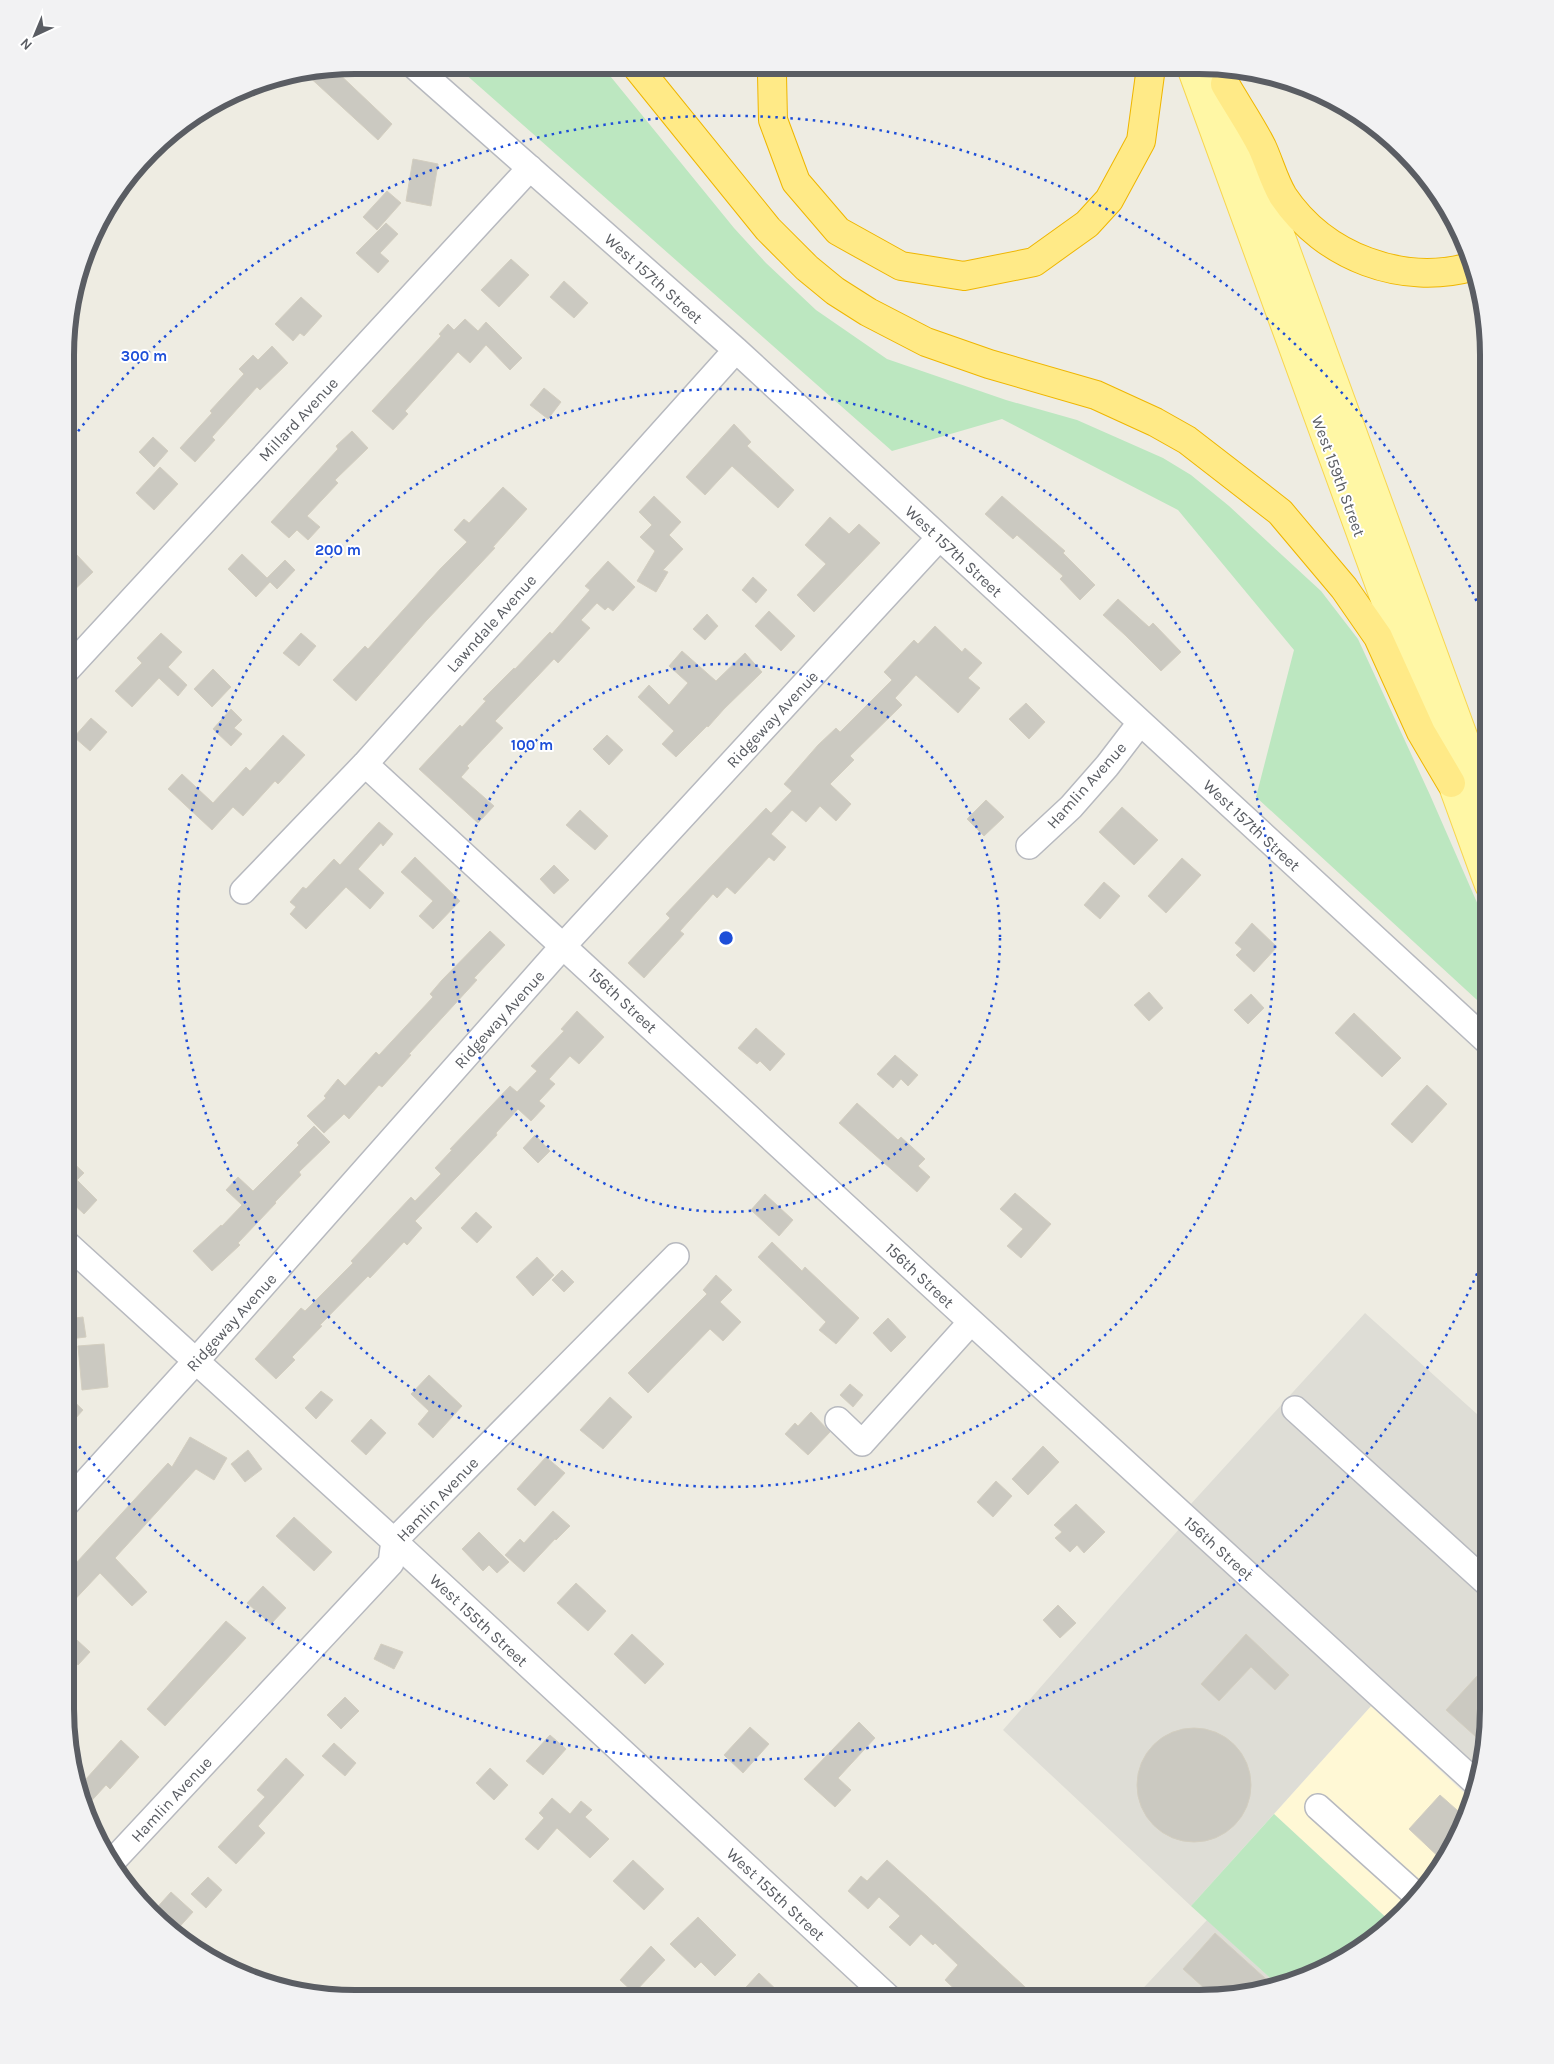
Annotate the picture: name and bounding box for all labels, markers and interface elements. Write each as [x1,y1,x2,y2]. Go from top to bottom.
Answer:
north arrow [10,10,60,60]
text: N [17,34,36,54]
street label: West 157th Street [601,229,707,327]
text: 300 m [121,347,167,365]
street label: Millard Avenue [255,373,342,465]
street label: West 159th Street [1308,413,1369,539]
street label: West 157th Street [901,502,1006,601]
text: 200 m [315,541,361,559]
street label: Lawndale Avenue [442,571,540,676]
street label: Ridgeway Avenue [723,667,822,772]
text: 100 m [511,736,553,754]
street label: Hamlin Avenue [1043,738,1130,833]
street label: West 157th Street [1199,776,1304,875]
centre of rings [717,929,735,947]
street label: 156th Street [584,964,661,1037]
street label: Ridgeway Avenue [450,966,548,1072]
street label: 156th Street [881,1239,958,1312]
street label: Ridgeway Avenue [182,1269,280,1375]
street label: Hamlin Avenue [392,1453,482,1545]
street label: 156th Street [1180,1512,1257,1584]
street label: West 155th Street [426,1570,532,1671]
street label: Hamlin Avenue [127,1753,216,1846]
street label: West 155th Street [723,1844,829,1945]

